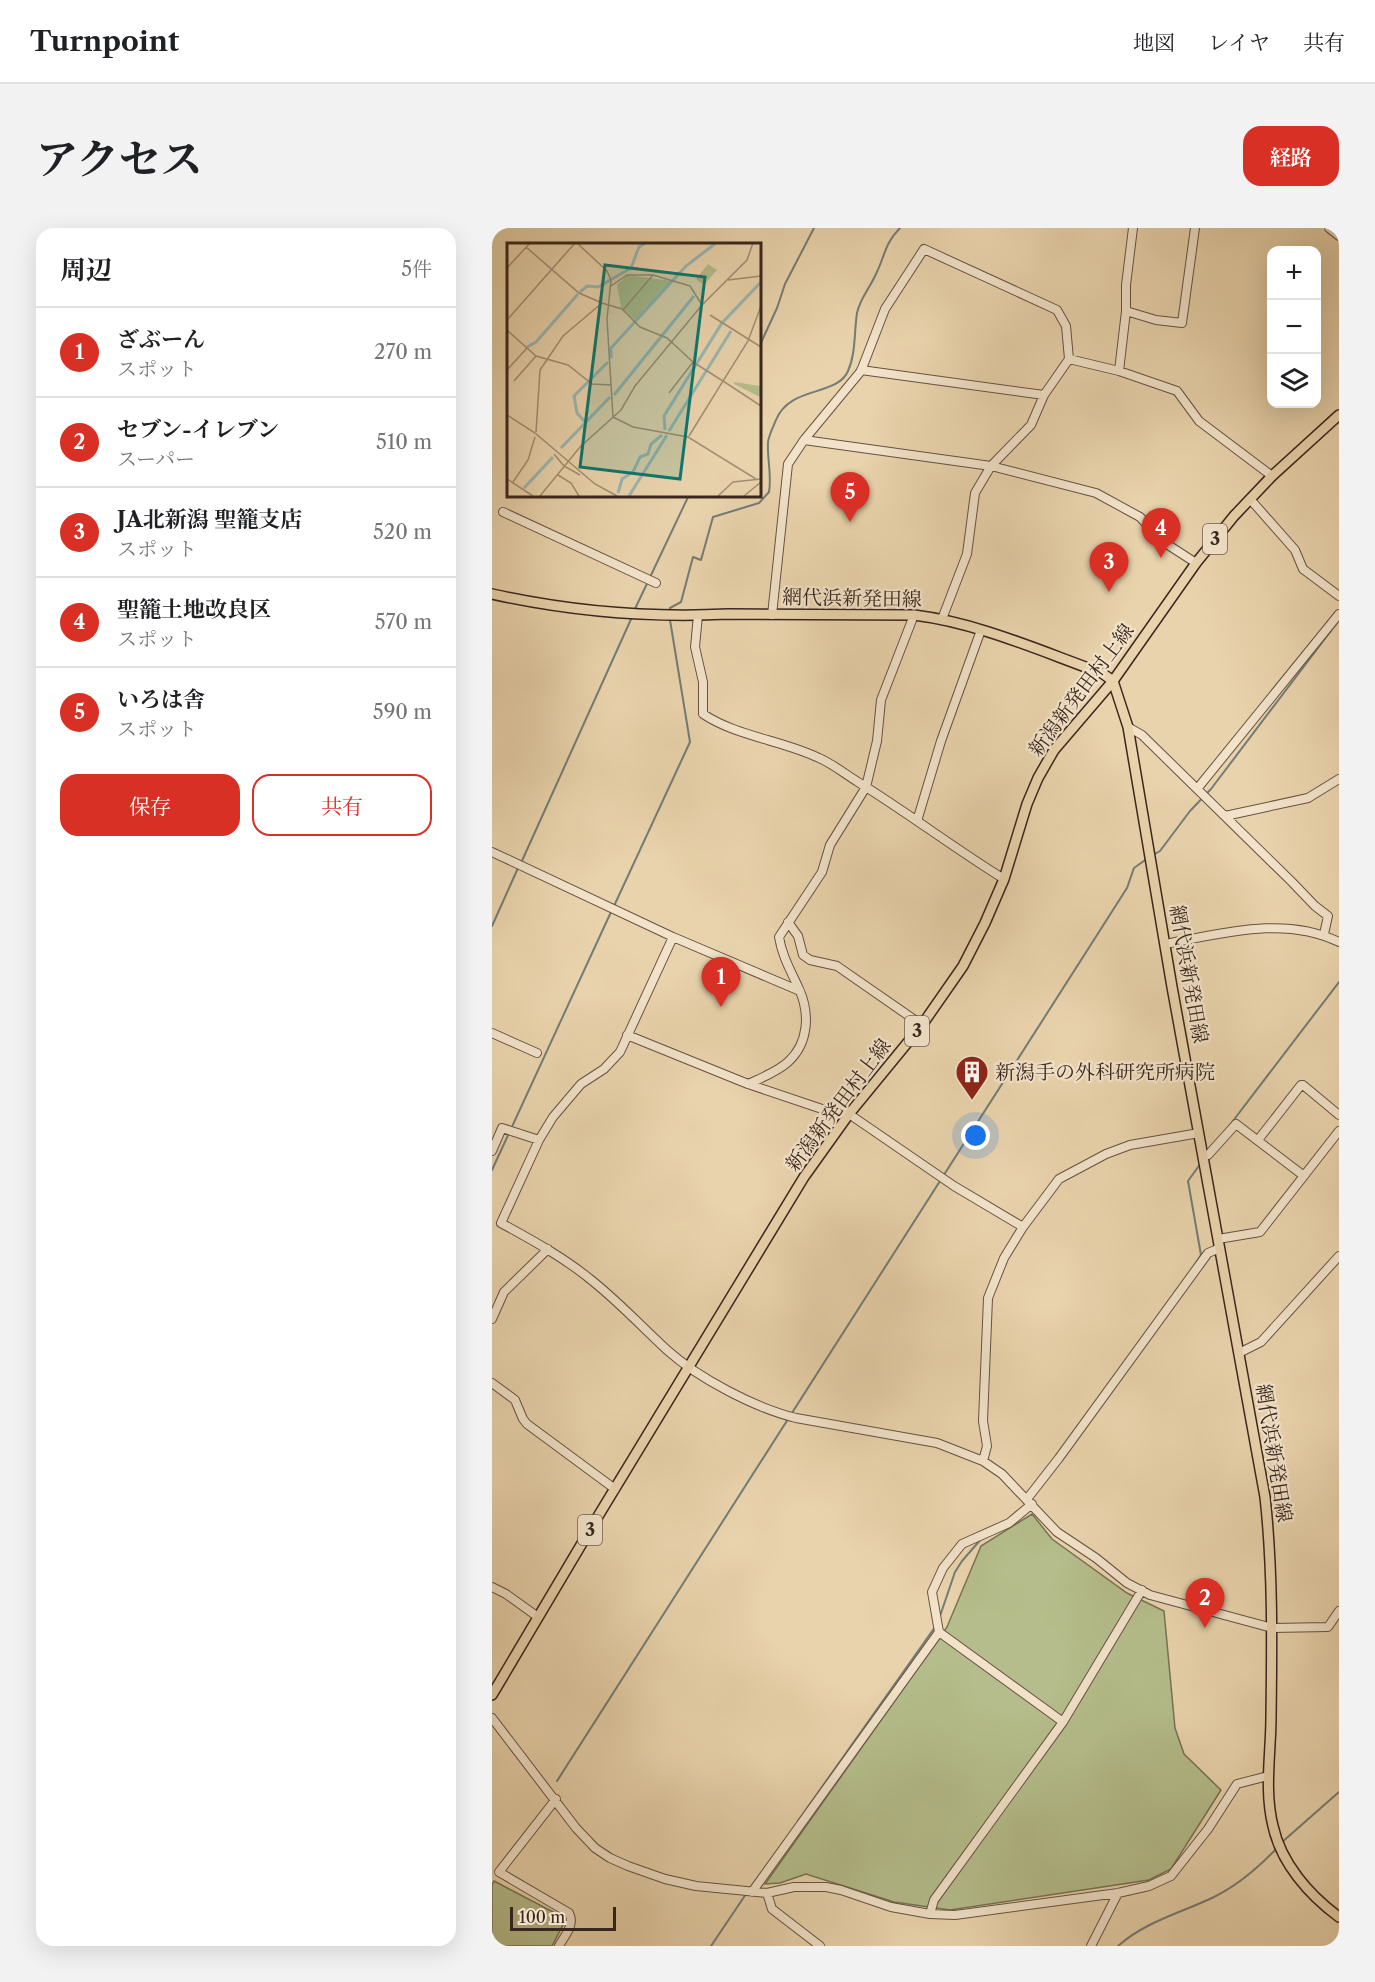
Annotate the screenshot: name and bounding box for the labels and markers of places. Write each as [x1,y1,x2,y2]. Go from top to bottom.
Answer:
pin: 5 [830,472,870,522]
pin: 4 [1142,508,1180,558]
pin: 3 [1090,542,1128,592]
pin: 1 [702,958,740,1007]
building icon: 新潟手の外科研究所病院 [954,1054,990,1101]
place label: 新潟手の外科研究所病院 [995,1060,1215,1084]
pin: 2 [1186,1578,1224,1628]

